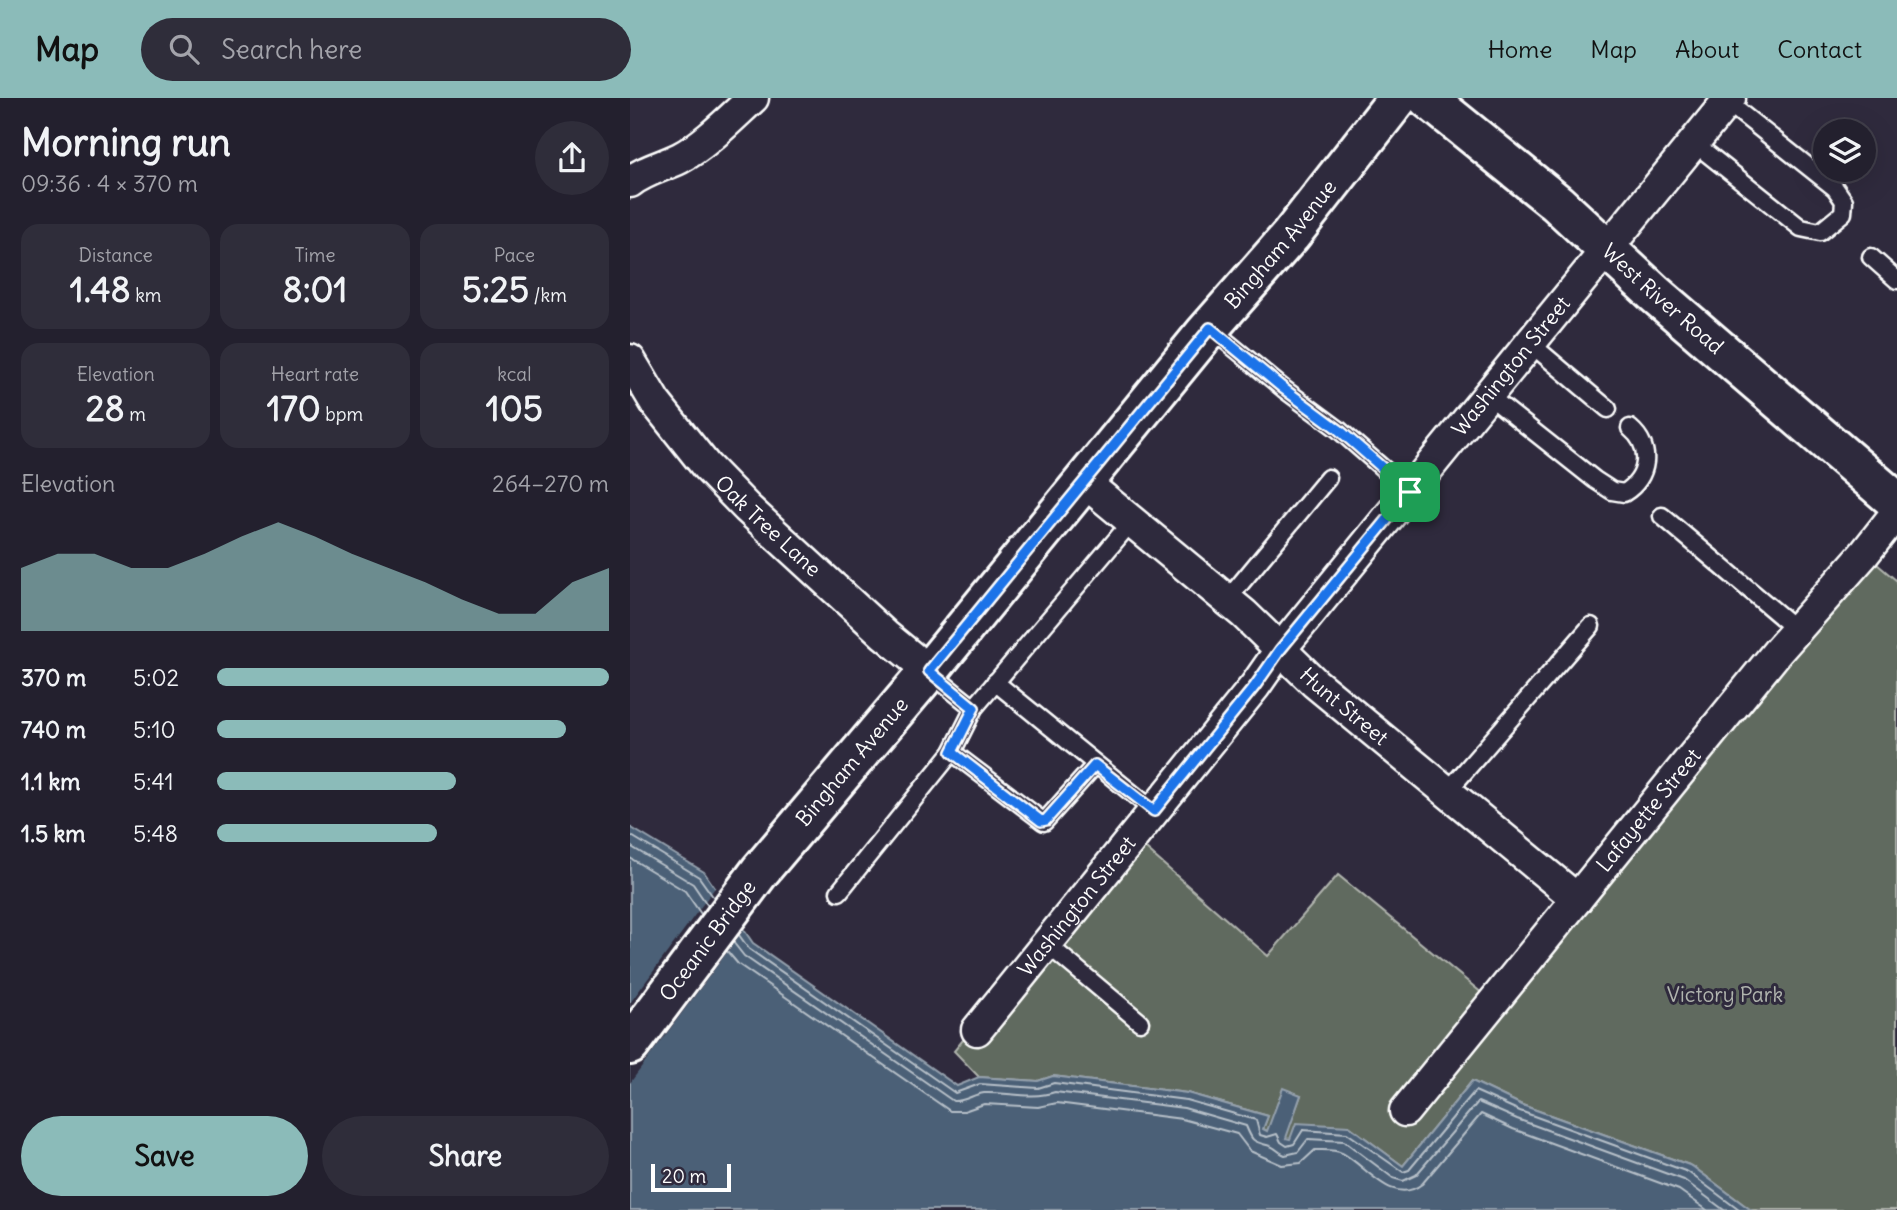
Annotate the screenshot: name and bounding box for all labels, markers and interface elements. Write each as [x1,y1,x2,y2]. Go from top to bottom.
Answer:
search box [141,18,631,81]
text: Map [35,28,99,70]
icon: search [165,30,203,68]
text: Search here [221,33,362,66]
text: Home [1488,34,1552,64]
text: Map [1590,34,1637,64]
text: About [1675,34,1739,64]
text: Contact [1777,34,1862,64]
text: Morning run [21,119,231,166]
map controls [1813,119,1876,182]
button: layers [1813,119,1876,182]
button: share [535,121,609,195]
text: 09:36 · 4 × 370 m [21,169,198,198]
street label: Bingham Avenue [1218,174,1342,314]
street label: West River Road [1597,238,1729,360]
text: Distance [79,243,153,267]
text: Time [294,243,336,267]
text: Pace [494,243,535,267]
text: 1.48 [70,267,131,311]
text: 8:01 [282,267,347,311]
text: 5:25 [462,267,529,311]
text: km [131,283,162,307]
text: /km [529,283,567,307]
street label: Washington Street [1446,291,1576,442]
text: Elevation [77,362,155,386]
text: Heart rate [271,362,359,386]
text: kcal [497,362,531,386]
text: 28 [85,386,125,430]
text: 170 [267,386,321,430]
text: 105 [486,386,543,430]
text: m [125,402,146,426]
text: bpm [321,402,363,426]
pin [1380,462,1440,522]
text: Elevation [21,469,115,498]
text: 264–270 m [492,469,609,498]
street label: Oak Tree Lane [709,469,827,582]
icon: arrive [1391,473,1429,511]
street label: Hunt Street [1294,661,1394,751]
text: 370 m [21,663,86,692]
text: 5:02 [133,663,179,692]
street label: Bingham Avenue [790,692,914,832]
text: 740 m [21,715,86,744]
text: 5:10 [133,715,176,744]
street label: Lafayette Street [1590,743,1707,877]
text: 1.1 km [21,767,80,796]
text: 5:41 [133,767,174,796]
text: 1.5 km [21,819,86,848]
text: 5:48 [133,819,178,848]
street label: Washington Street [1012,830,1141,982]
street label: Oceanic Bridge [653,874,762,1007]
park label: Victory Park [1667,981,1783,1008]
button: Save [21,1116,308,1196]
button: Share [322,1116,609,1196]
scale bar [651,1161,732,1193]
text: 20 m [662,1164,706,1188]

